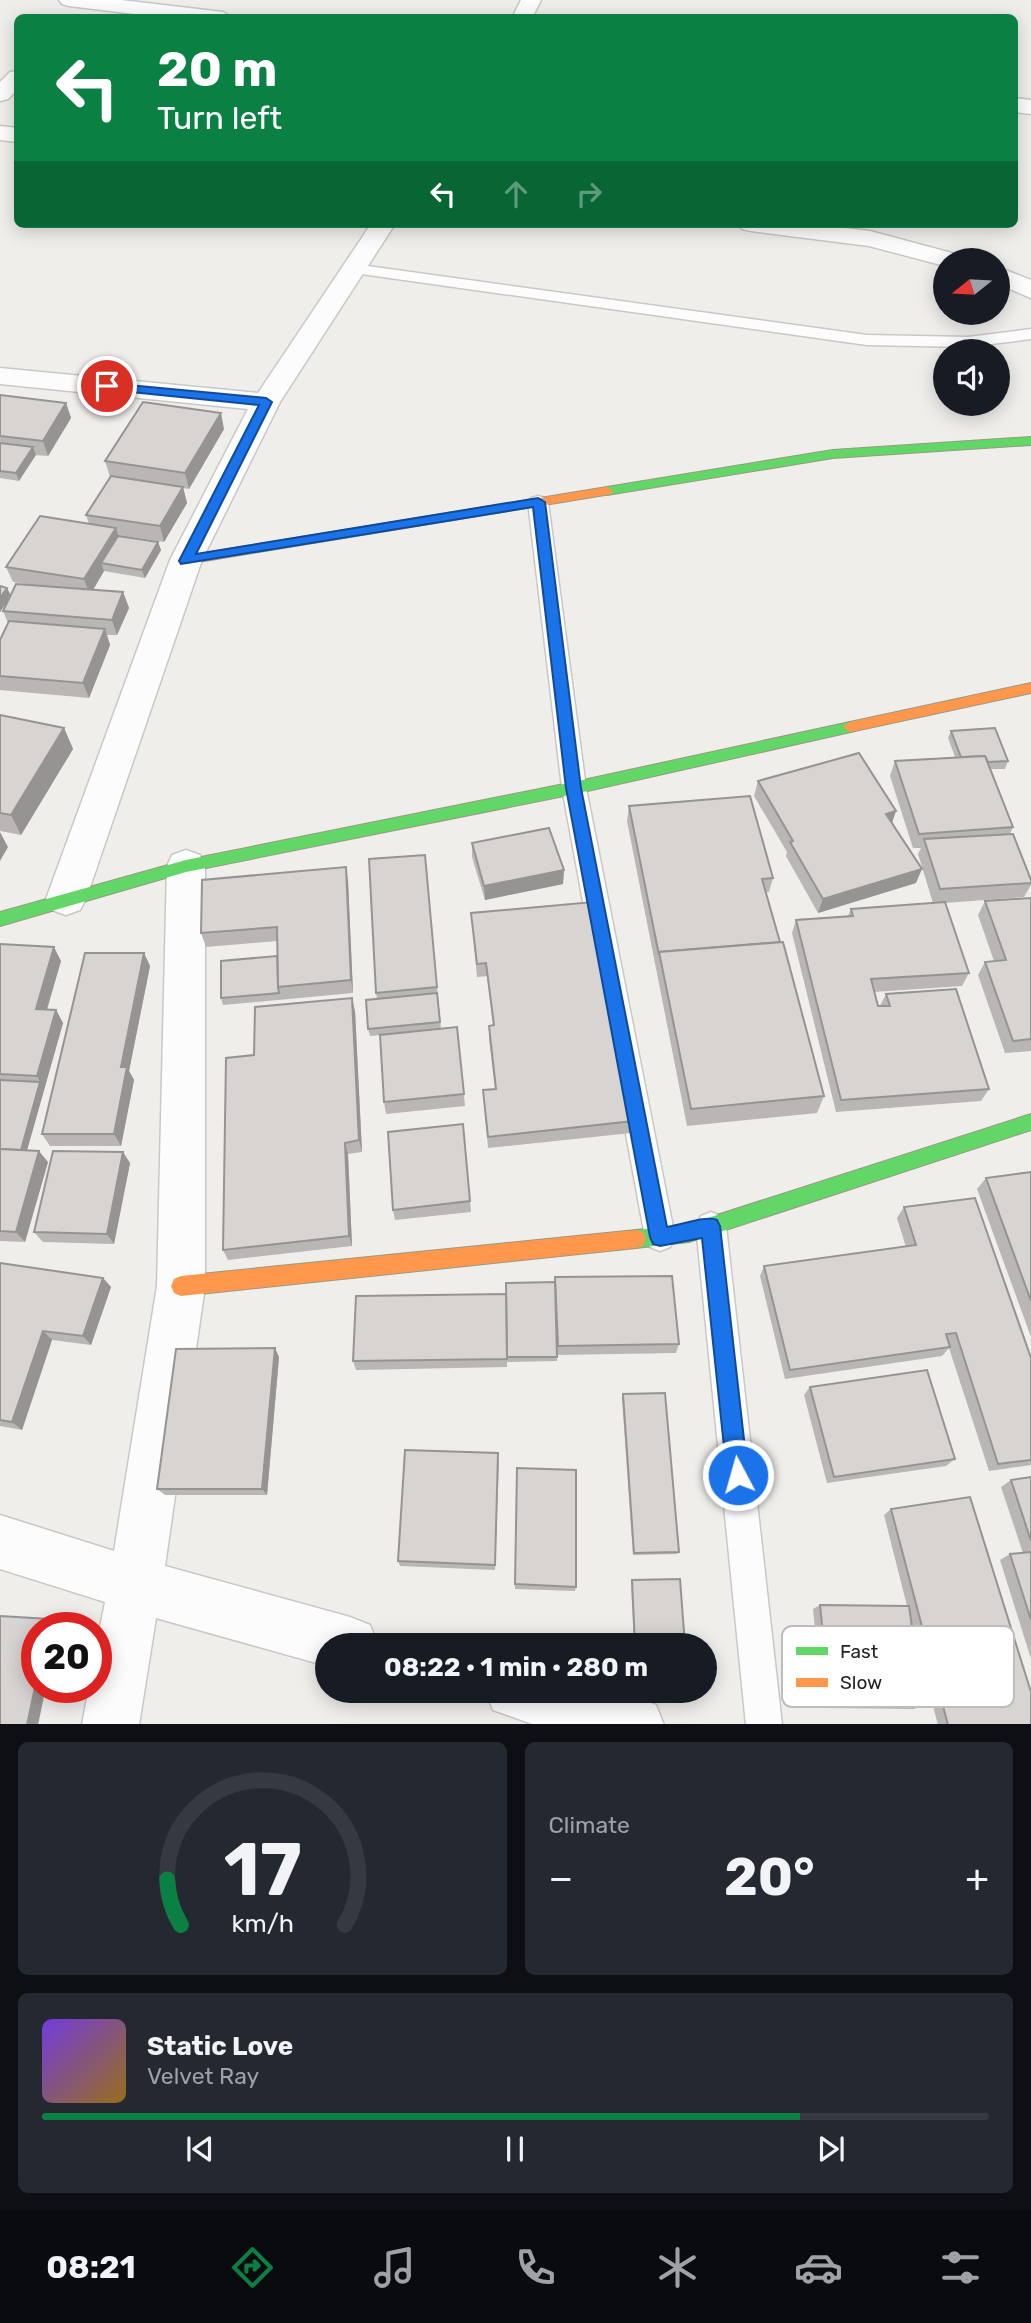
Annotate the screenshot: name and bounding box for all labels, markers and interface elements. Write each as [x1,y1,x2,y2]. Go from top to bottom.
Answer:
text: 20 m [157,40,278,98]
icon: left [42,42,133,133]
text: Turn left [157,99,282,137]
icon: left [424,175,462,213]
icon: ahead [497,175,535,213]
icon: right [570,175,608,213]
north arrow [933,248,1010,326]
map controls [933,248,1010,416]
button: sound [933,339,1010,416]
pin [77,356,137,416]
icon: arrive [88,367,126,405]
position arrow [701,1438,775,1512]
speed limit sign: 20 [21,1612,112,1703]
legend [782,1626,1014,1707]
text: Fast [840,1640,879,1663]
text: 08:22 · 1 min · 280 m [384,1652,648,1683]
text: Slow [840,1671,882,1694]
text: Climate [549,1811,630,1839]
text: 17 [223,1827,301,1913]
text: 20° [724,1846,815,1908]
text: − [549,1855,573,1901]
text: + [965,1855,989,1901]
text: km/h [231,1908,293,1937]
text: Static Love [147,2031,293,2062]
text: Velvet Ray [147,2062,259,2090]
icon: previous [181,2130,219,2168]
icon: pause [496,2130,534,2168]
icon: next [812,2130,850,2168]
icon: directions [228,2243,277,2292]
icon: music [370,2243,419,2292]
icon: phone [511,2243,560,2292]
icon: climate [653,2243,702,2292]
icon: car [794,2243,843,2292]
icon: filters [936,2243,985,2292]
text: 08:21 [46,2248,136,2286]

